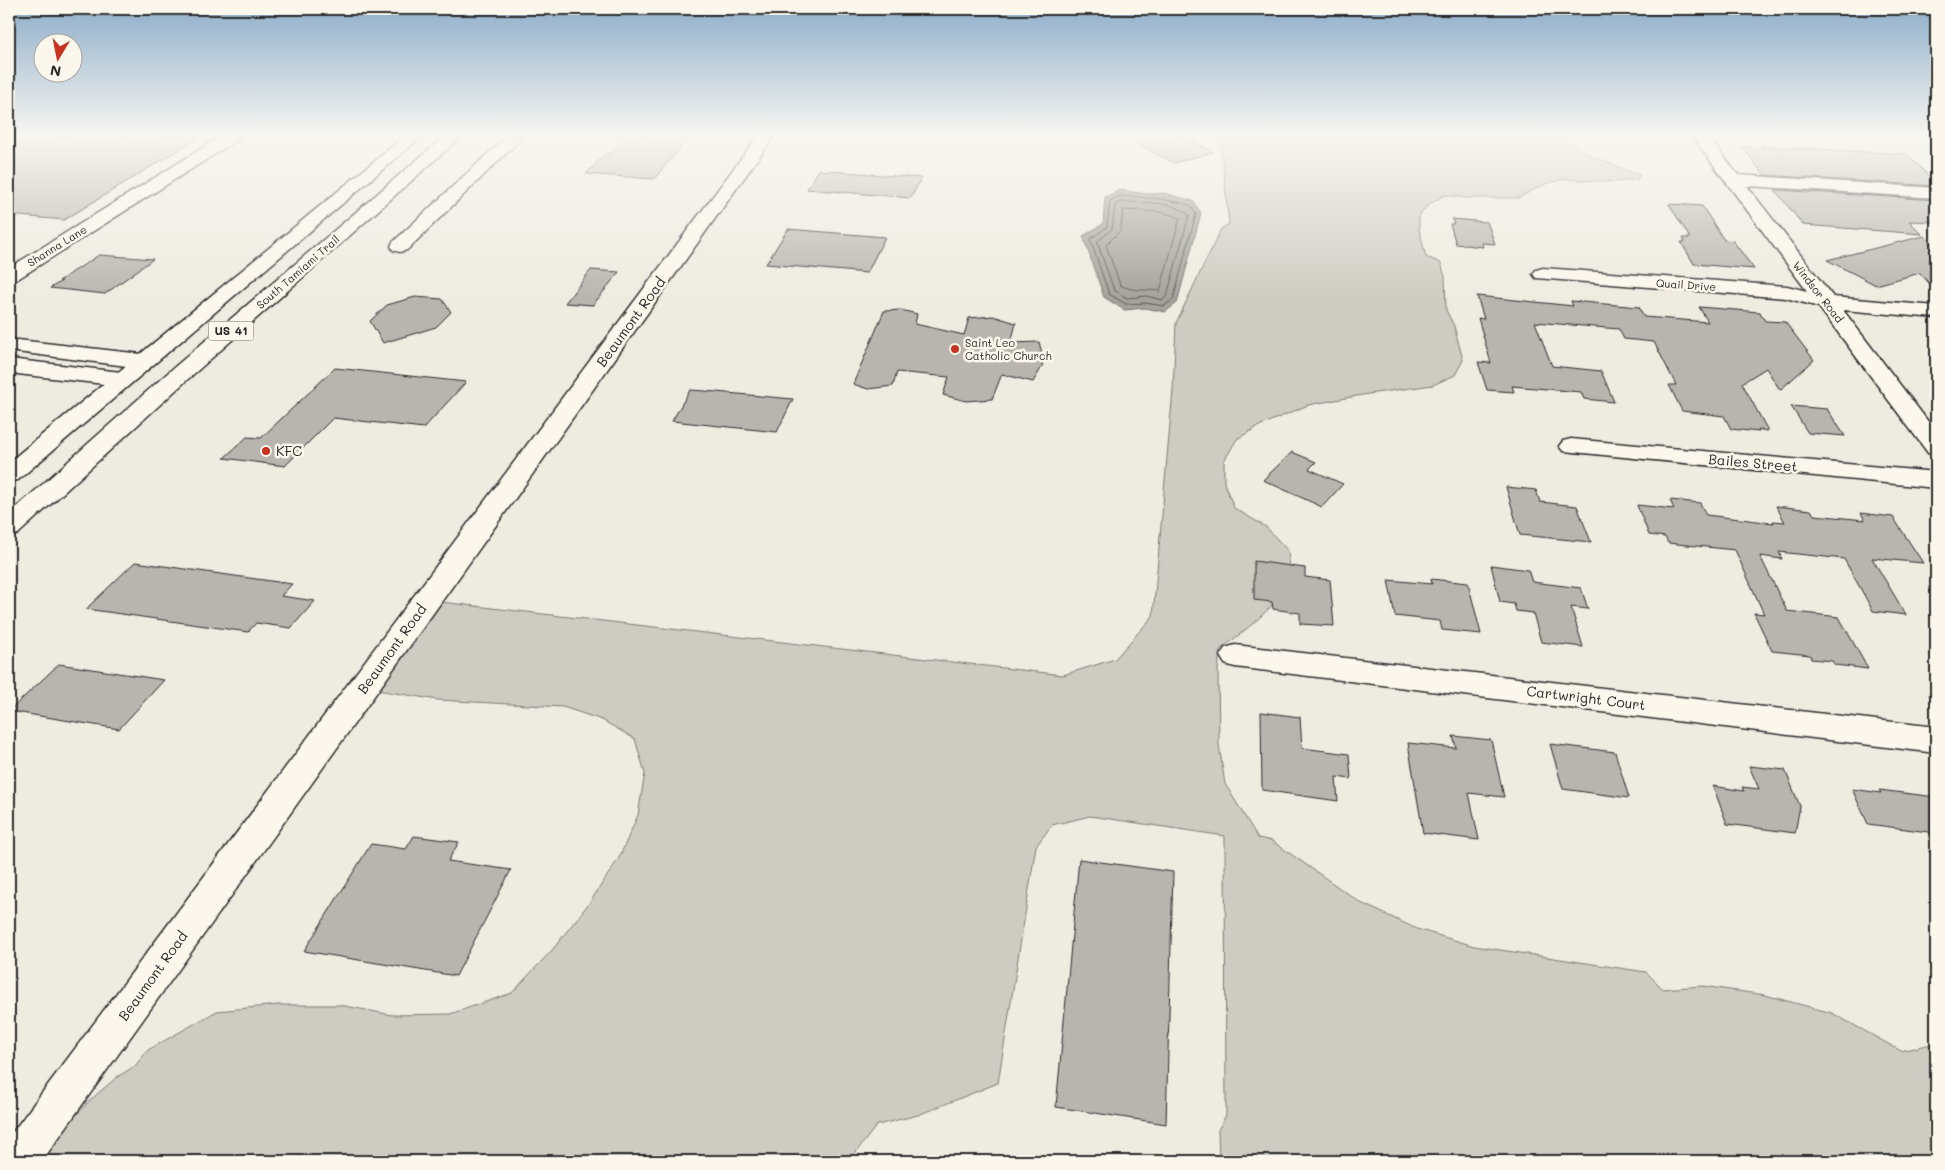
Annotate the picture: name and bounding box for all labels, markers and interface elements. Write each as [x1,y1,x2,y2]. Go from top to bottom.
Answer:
north arrow [32,32,82,82]
text: N [49,61,63,82]
street label: Shanna Lane [24,221,89,270]
street label: South Tamiami Trail [253,231,342,312]
street label: Windsor Road [1790,258,1847,326]
street label: Beaumont Road [592,273,670,370]
street label: Quail Drive [1655,275,1717,294]
road number: US 41 [208,322,254,341]
place label: Saint Leo Catholic Church [965,335,1052,363]
marker: Saint Leo Catholic Church [949,343,961,355]
place label: KFC [276,441,302,460]
marker: KFC [260,445,272,457]
street label: Bailes Street [1708,449,1799,476]
street label: Beaumont Road [353,600,431,697]
street label: Cartwright Court [1525,681,1647,714]
street label: Beaumont Road [114,927,192,1024]

